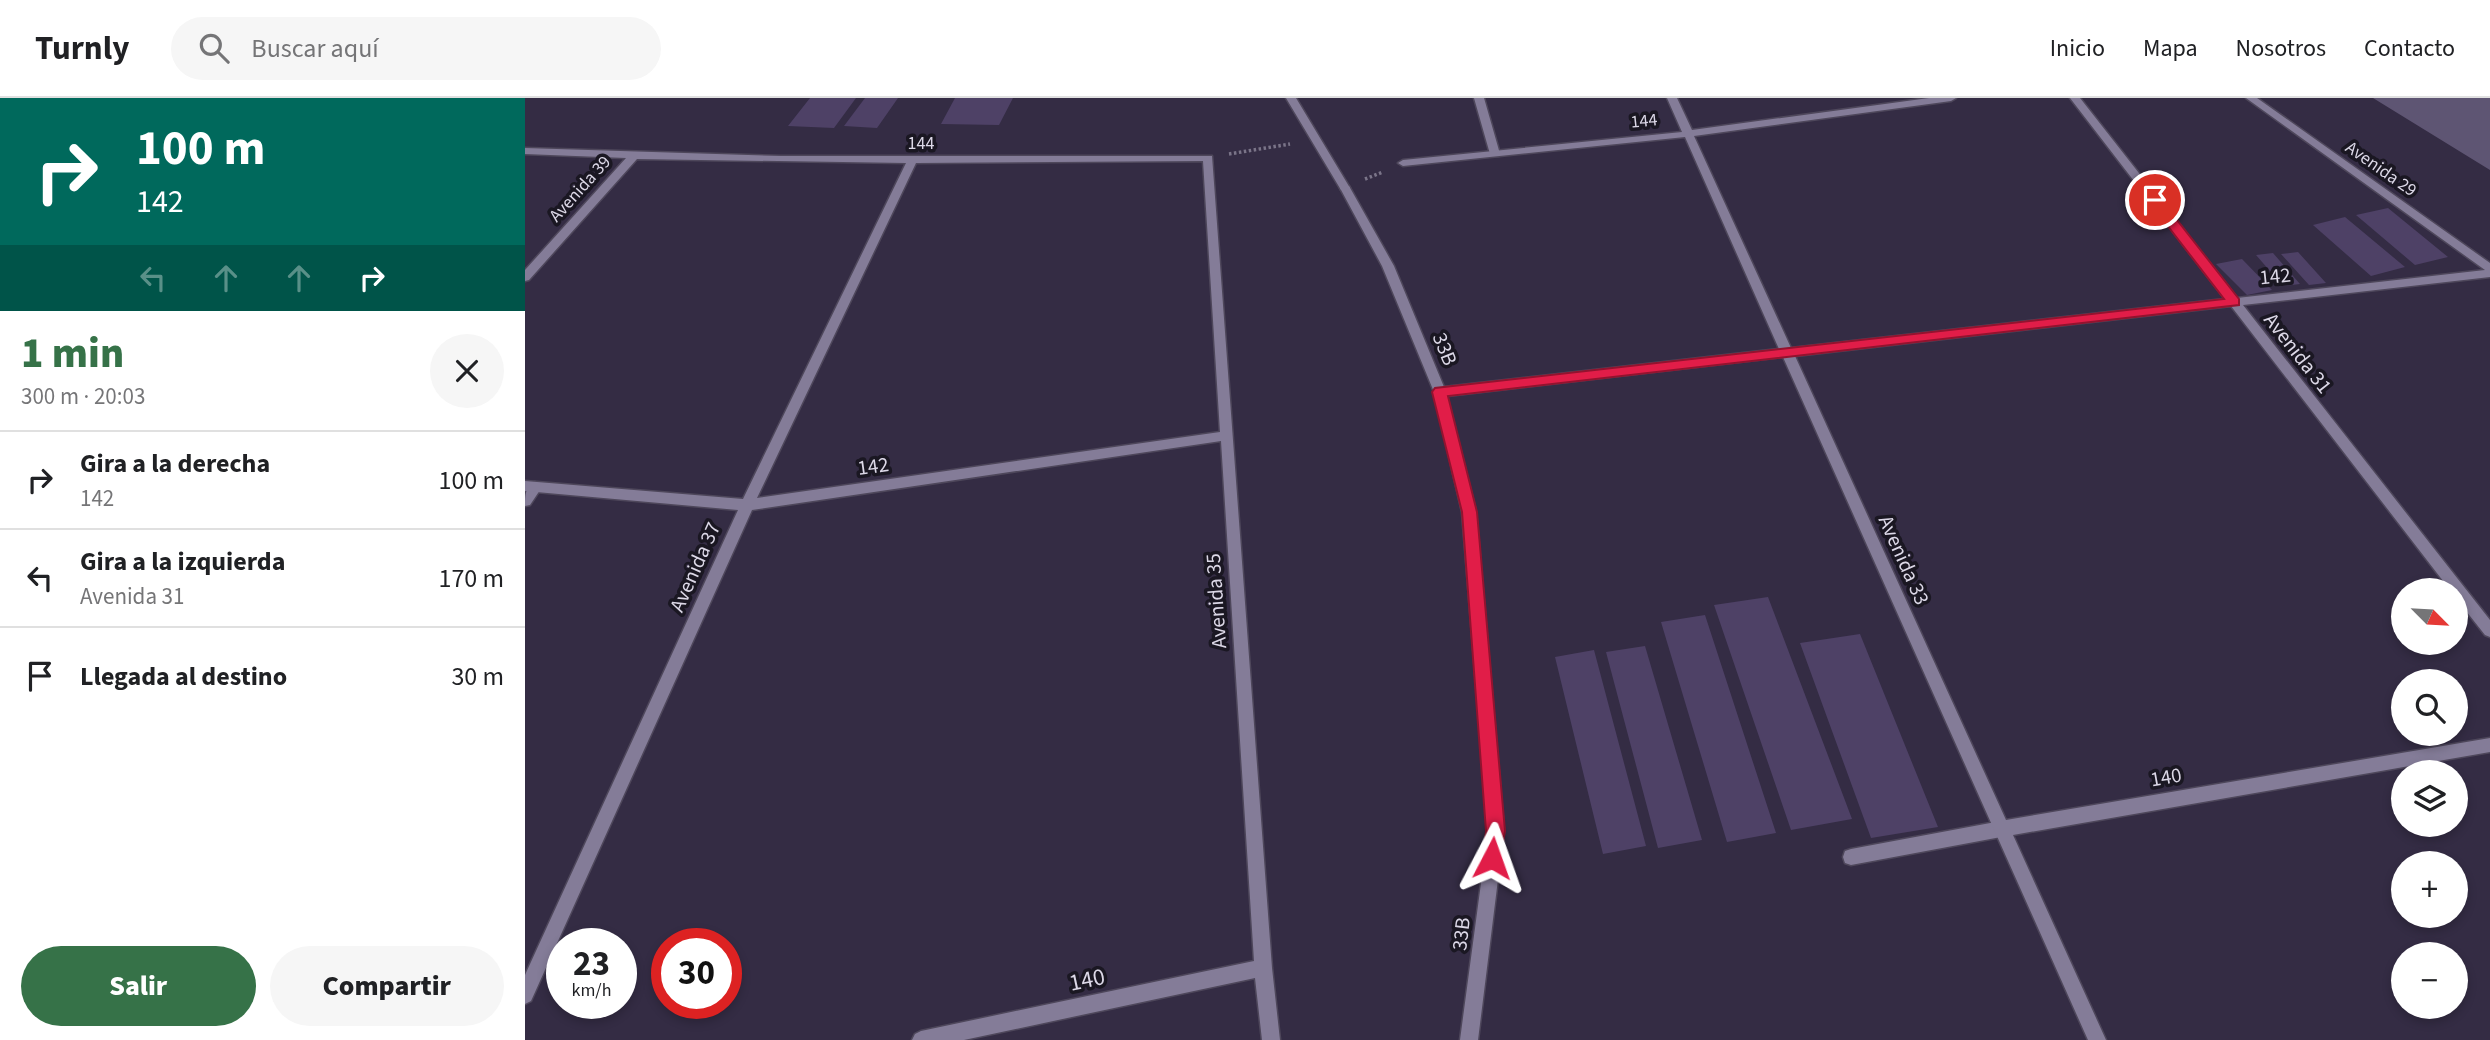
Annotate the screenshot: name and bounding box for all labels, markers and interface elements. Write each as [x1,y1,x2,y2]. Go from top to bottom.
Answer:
search box [171,17,661,80]
text: Turnly [35,25,129,72]
icon: search [195,29,233,67]
text: Buscar aquí [251,30,379,67]
text: Inicio [2050,31,2105,66]
text: Mapa [2143,31,2198,66]
text: Nosotros [2236,31,2326,66]
text: Contacto [2364,31,2455,66]
street label: 144 [1629,107,1659,135]
text: 100 m [136,114,265,184]
icon: right [21,126,112,217]
street label: 144 [908,131,934,156]
street label: Avenida 29 [2340,135,2422,203]
street label: Avenida 39 [543,150,617,228]
pin [2125,170,2185,230]
text: 142 [136,179,184,225]
icon: arrive [2136,181,2174,219]
icon: left [134,259,172,297]
icon: ahead [207,259,245,297]
icon: ahead [280,259,318,297]
icon: right [353,259,391,297]
street label: 142 [2258,259,2292,293]
street label: Avenida 31 [2257,306,2339,400]
text: 1 min [21,324,124,384]
street label: 33B [1425,328,1465,370]
button: close [430,334,504,408]
text: 300 m · 20:03 [21,380,145,413]
text: Gira a la derecha [80,445,270,482]
street label: 142 [855,449,891,483]
icon: right [21,461,59,499]
text: 100 m [438,462,504,499]
text: 142 [80,482,114,515]
street label: Avenida 33 [1871,510,1937,610]
street label: Avenida 37 [662,517,728,617]
text: Gira a la izquierda [80,543,285,580]
street label: Avenida 35 [1198,552,1234,650]
icon: left [21,559,59,597]
text: 170 m [438,560,504,597]
north arrow [2391,578,2467,654]
map controls [2391,578,2468,1019]
text: Avenida 31 [80,580,184,613]
icon: arrive [21,657,59,695]
text: Llegada al destino [80,658,287,695]
text: 30 m [451,658,504,695]
button: search [2391,669,2468,746]
street label: 140 [2148,760,2184,794]
button: layers [2391,760,2468,837]
position arrow [1455,821,1529,895]
button: + [2391,851,2468,928]
street label: 33B [1444,916,1478,952]
speed limit sign: 30 [651,928,742,1019]
text: 23 [573,939,610,989]
button: − [2391,942,2468,1019]
button: Salir [21,946,256,1026]
button: Compartir [270,946,504,1026]
street label: 140 [1066,959,1108,1001]
text: km/h [572,978,611,1003]

